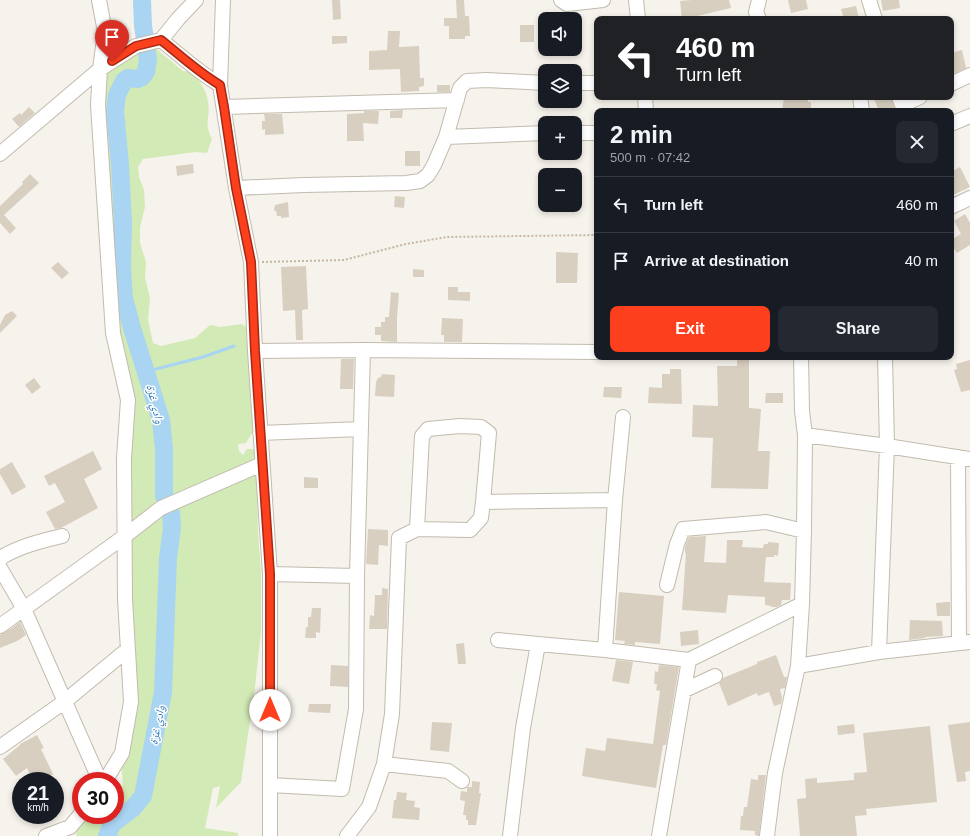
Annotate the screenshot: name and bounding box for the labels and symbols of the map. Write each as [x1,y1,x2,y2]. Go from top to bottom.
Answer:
pin [95,20,129,61]
water label: وادي غزة [140,383,167,426]
position arrow [249,689,291,731]
water label: وادي غزة [146,704,171,747]
speed limit sign: 30 [72,772,124,824]

